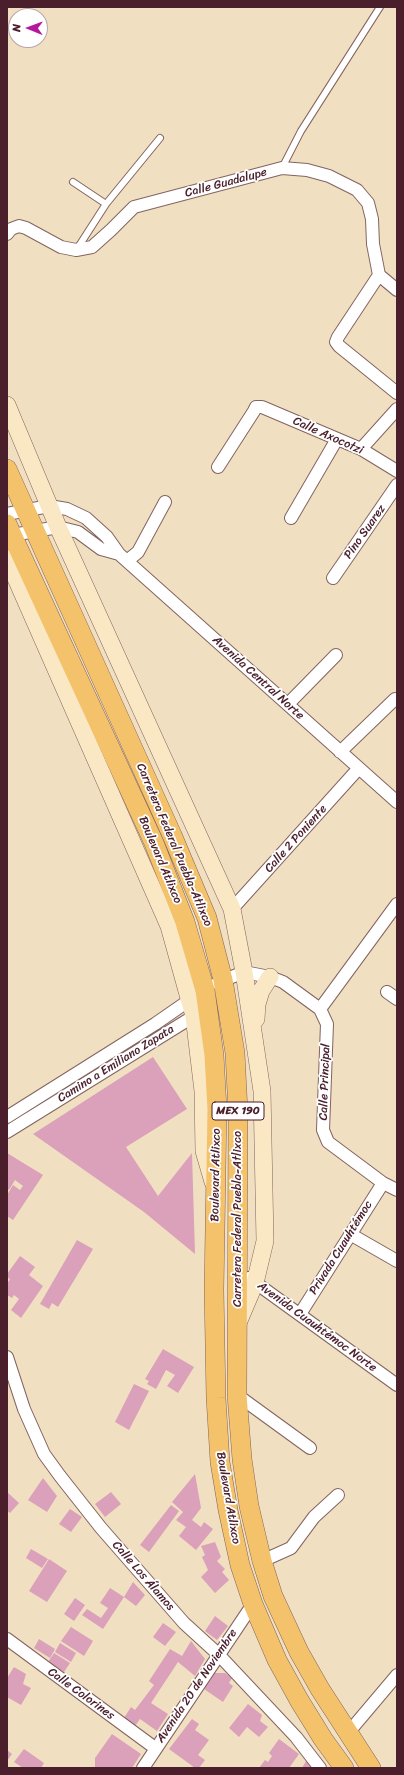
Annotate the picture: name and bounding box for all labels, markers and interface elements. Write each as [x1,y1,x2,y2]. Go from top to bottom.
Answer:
north arrow [8,8,48,48]
text: N [7,24,26,32]
street label: Calle Guadalupe [183,165,269,201]
street label: Calle Axocotzi [291,414,365,458]
street label: Pino Suarez [341,502,389,562]
street label: Avenida Central Norte [209,633,307,723]
street label: Carretera Federal Puebla-Atlixco [133,761,215,929]
street label: Calle 2 Poniente [262,802,330,876]
street label: Boulevard Atlixco [135,814,185,906]
street label: Camino a Emiliano Zapata [55,1022,177,1106]
street label: Calle Principal [316,1043,334,1121]
road number: MEX 190 [212,1102,264,1120]
street label: Boulevard Atlixco [208,1128,224,1222]
street label: Carretera Federal Puebla-Atlixco [231,1131,245,1307]
street label: Privada Cuauhtémoc [306,1198,376,1298]
street label: Avenida Cuauhtémoc Norte [254,1279,380,1375]
street label: Boulevard Atlixco [213,1451,243,1545]
street label: Calle Los Álamos [109,1538,177,1614]
street label: Avenida 20 de Noviembre [154,1626,240,1746]
street label: Calle Colorines [45,1665,117,1723]

